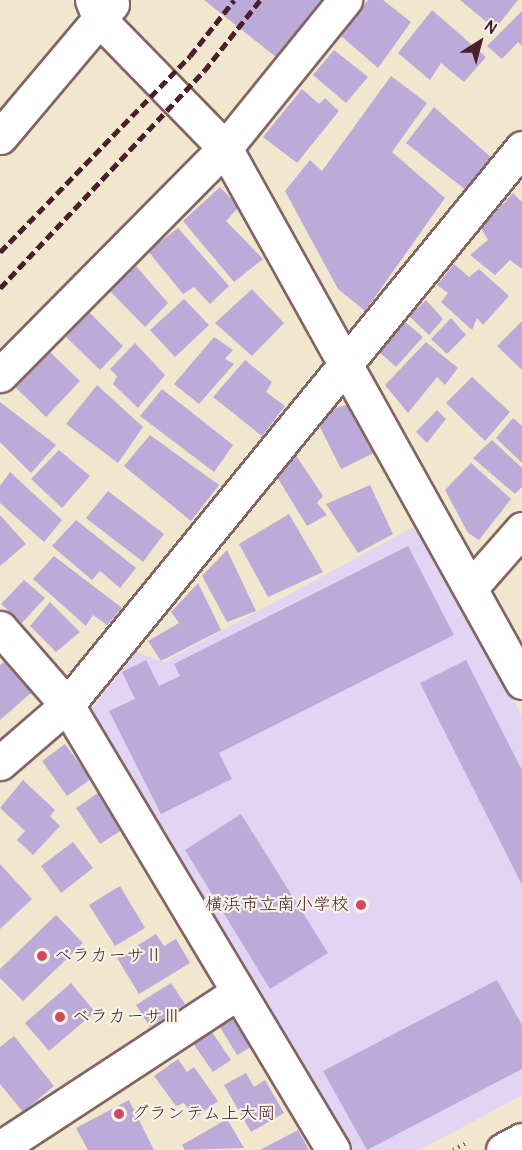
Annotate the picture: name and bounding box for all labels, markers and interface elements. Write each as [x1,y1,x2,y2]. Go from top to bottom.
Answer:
north arrow [450,12,510,72]
text: N [480,16,501,39]
place label: 横浜市立南小学校 [205,894,349,916]
marker: 横浜市立南小学校 [354,898,368,912]
place label: ベラカーサⅡ [54,945,162,967]
marker: ベラカーサⅡ [35,949,49,963]
place label: ベラカーサⅢ [72,1006,180,1028]
marker: ベラカーサⅢ [53,1010,67,1024]
place label: グランテム上大岡 [131,1103,275,1125]
marker: グランテム上大岡 [112,1107,126,1121]

